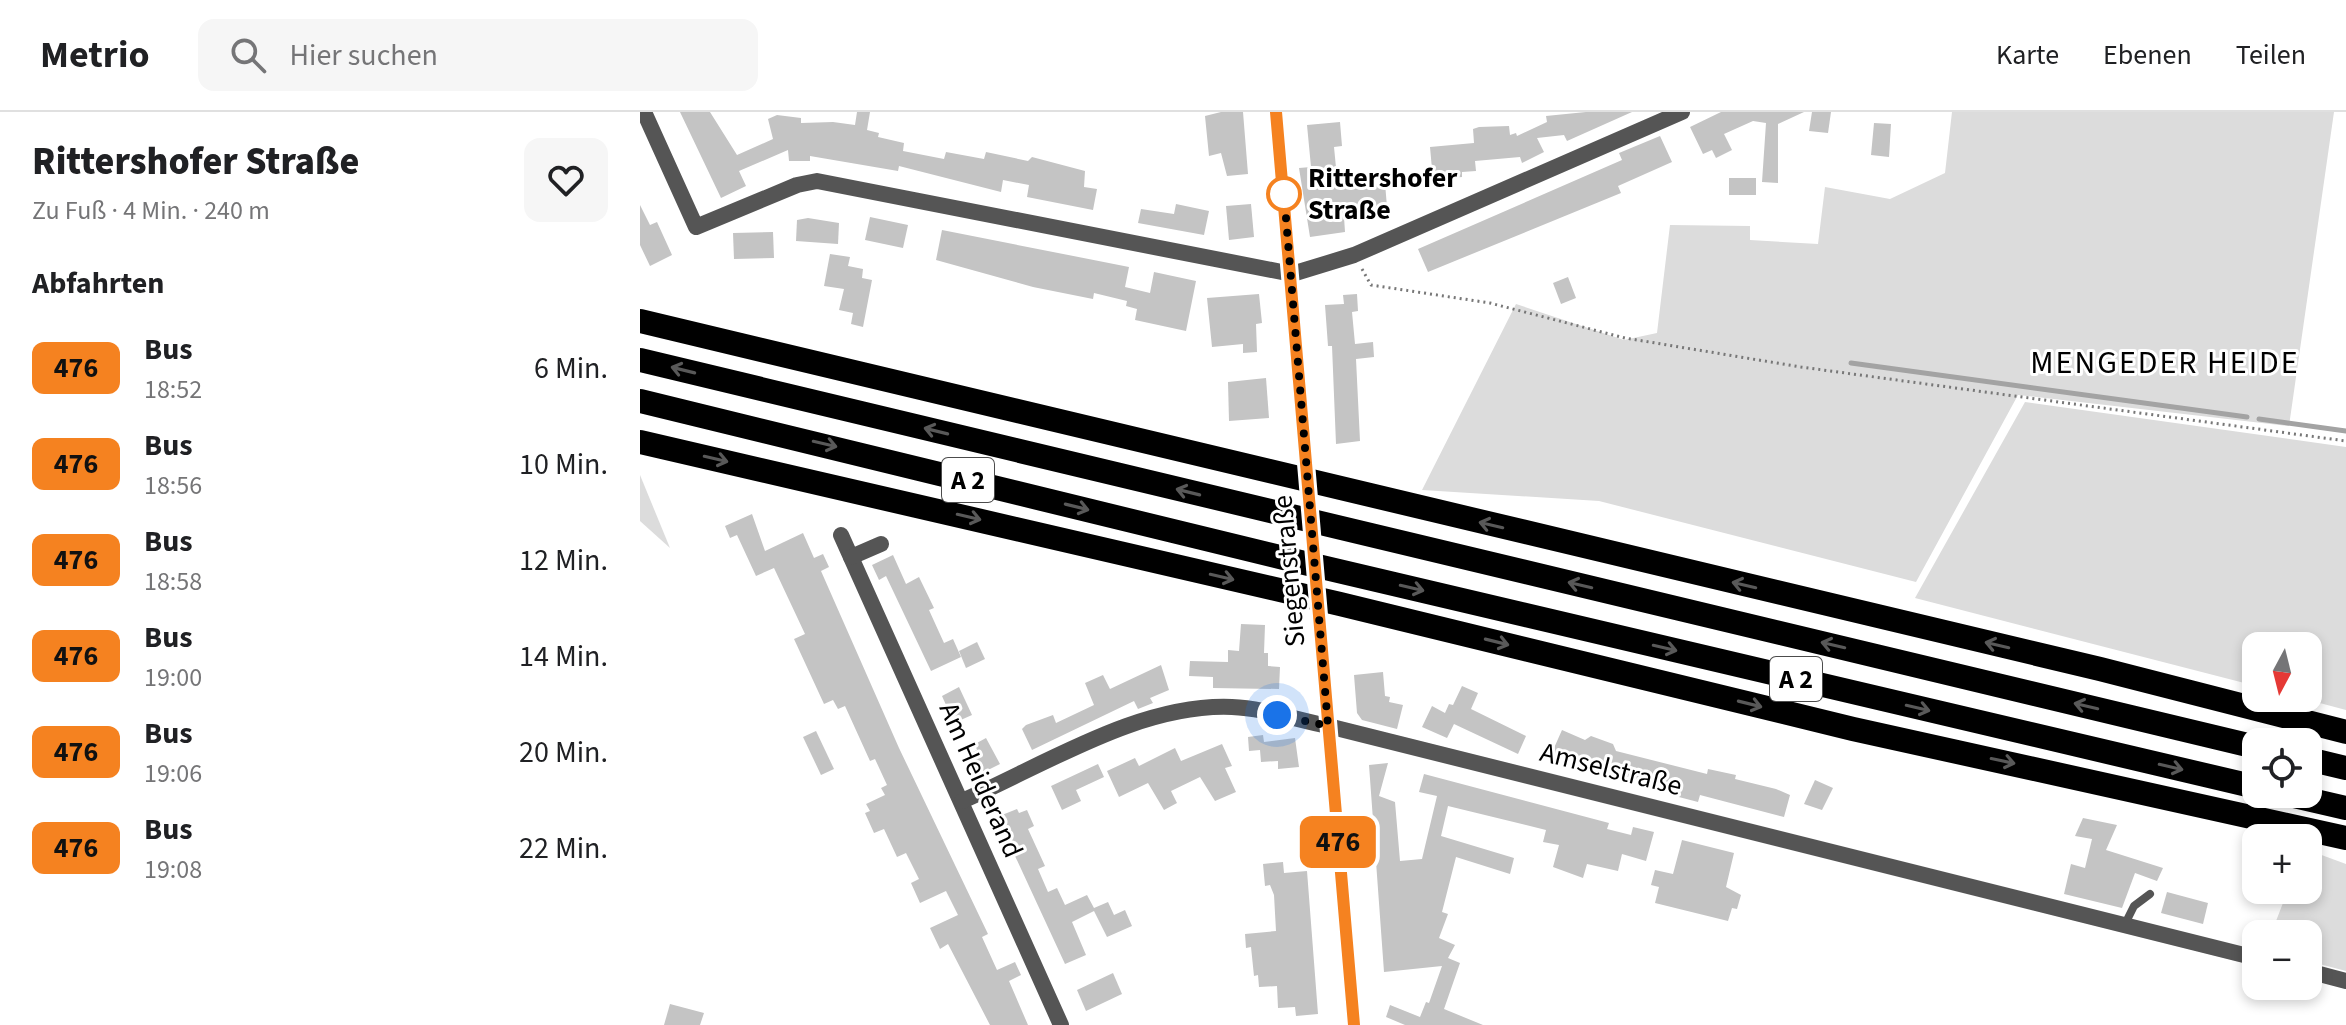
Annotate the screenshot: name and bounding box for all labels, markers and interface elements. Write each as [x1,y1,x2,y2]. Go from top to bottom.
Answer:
search box [198,19,758,91]
text: Metrio [40,28,150,82]
icon: search [226,33,270,77]
text: Hier suchen [290,34,438,77]
text: Karte [1996,35,2059,75]
text: Ebenen [2103,35,2192,75]
text: Teilen [2236,35,2306,75]
text: Rittershofer Straße [32,135,359,189]
button: heart [524,138,608,222]
place label: Rittershofer Straße [1308,158,1458,230]
marker: Rittershofer Straße [1267,177,1301,211]
text: Zu Fuß · 4 Min. · 240 m [32,192,270,229]
text: Abfahrten [32,262,164,305]
text: Bus [144,328,192,371]
district label: MENGEDER HEIDE [2030,340,2300,386]
text: 6 Min. [534,347,608,390]
text: 476 [54,348,98,388]
one-way arrow [670,362,696,377]
text: 18:52 [144,371,202,408]
one-way arrow [923,423,949,438]
text: Bus [144,424,192,467]
one-way arrow [812,437,837,452]
text: 10 Min. [519,443,608,486]
text: 476 [54,444,98,484]
one-way arrow [703,453,728,468]
road number: A 2 [942,458,994,502]
text: 18:56 [144,467,202,504]
one-way arrow [1176,484,1202,499]
street label: Siegenstraße [1262,493,1316,649]
one-way arrow [1064,500,1090,515]
one-way arrow [956,510,982,525]
one-way arrow [1479,517,1504,532]
text: Bus [144,520,192,563]
text: 12 Min. [519,539,608,582]
text: 476 [54,540,98,580]
text: 18:58 [144,563,202,600]
one-way arrow [1209,570,1235,585]
one-way arrow [1568,577,1594,592]
one-way arrow [1732,577,1757,592]
one-way arrow [1399,581,1425,596]
text: Bus [144,616,192,659]
north arrow [2242,632,2322,712]
map controls [2242,632,2322,1000]
text: 14 Min. [519,635,608,678]
text: 476 [54,636,98,676]
one-way arrow [1484,636,1510,651]
one-way arrow [1821,637,1847,652]
one-way arrow [1985,637,2010,652]
one-way arrow [1652,641,1678,656]
road number: A 2 [1770,657,1822,701]
text: 19:00 [144,659,202,696]
your location [1257,695,1297,735]
street label: Am Heiderand [929,696,1033,864]
one-way arrow [1736,697,1762,712]
one-way arrow [2074,698,2100,713]
one-way arrow [1905,701,1931,716]
text: Bus [144,712,192,755]
button: locate [2242,728,2322,808]
text: 20 Min. [519,731,608,774]
text: 476 [54,732,98,772]
street label: Amselstraße [1536,732,1686,806]
one-way arrow [1990,754,2016,769]
text: 19:06 [144,755,202,792]
one-way arrow [2158,761,2184,776]
text: Bus [144,808,192,851]
line badge: 476 [1292,816,1384,868]
text: 476 [1316,822,1360,862]
button: + [2242,824,2322,904]
text: 22 Min. [519,827,608,870]
text: 476 [54,828,98,868]
text: 19:08 [144,851,202,888]
button: − [2242,920,2322,1000]

